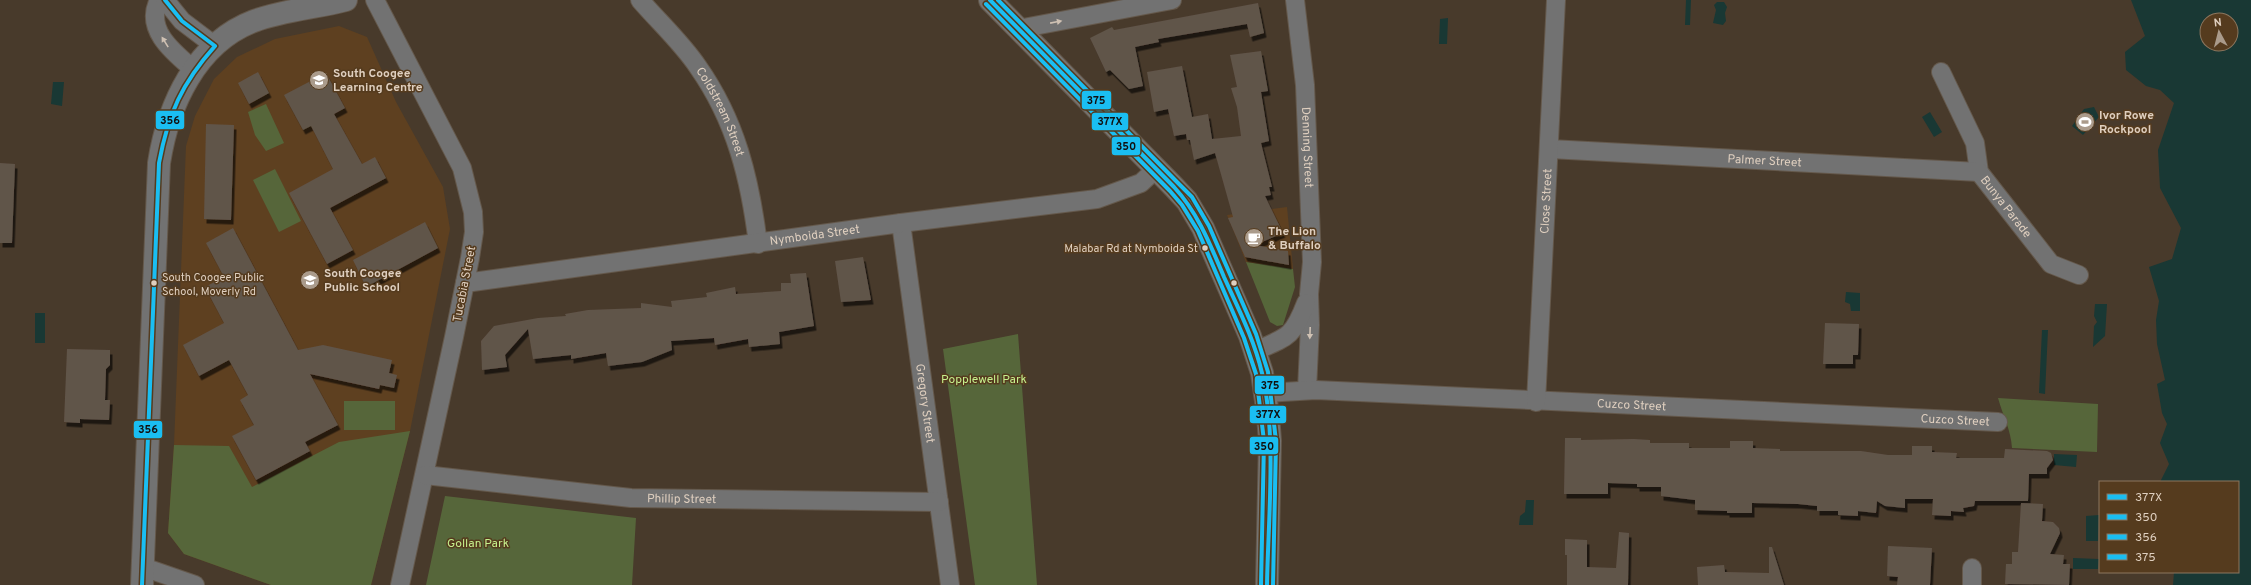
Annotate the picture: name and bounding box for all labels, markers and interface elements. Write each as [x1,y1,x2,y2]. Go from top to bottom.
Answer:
north arrow [2199,12,2239,52]
text: N [2213,16,2223,30]
one-way arrow [1050,19,1062,25]
one-way arrow [162,36,169,48]
street label: Coldstream Street [692,64,747,159]
place label: South Coogee Learning Centre [333,66,423,96]
school or university icon: South Coogee Learning Centre [308,69,330,91]
line badge: 375 [1081,90,1112,110]
text: 375 [1086,94,1106,108]
street label: Denning Street [1297,107,1316,188]
place label: Ivor Rowe Rockpool [2099,108,2154,138]
line badge: 356 [155,110,185,130]
sports icon: Ivor Rowe Rockpool [2074,111,2096,133]
line badge: 377X [1091,112,1129,131]
text: 356 [160,114,180,128]
text: 377X [1097,115,1123,129]
line badge: 350 [1111,136,1141,156]
text: 350 [1116,140,1136,154]
street label: Palmer Street [1727,152,1802,171]
street label: Close Street [1537,168,1557,234]
street label: Bunya Parade [1976,173,2035,242]
street label: Nymboida Street [769,222,861,250]
place label: The Lion & Buffalo [1268,224,1321,254]
cafe icon: The Lion & Buffalo [1243,227,1265,249]
place label: Malabar Rd at Nymboida St [1064,242,1198,256]
marker: Malabar Rd at Nymboida St [1200,243,1210,253]
street label: Tucabia Street [450,245,480,324]
place label: South Coogee Public School [324,266,402,296]
school or university icon: South Coogee Public School [299,269,321,291]
place label: South Coogee Public School, Moverly Rd [162,271,264,299]
marker: South Coogee Public School, Moverly Rd [149,278,159,288]
unlabelled marker [1229,278,1239,288]
one-way arrow [1306,327,1313,339]
street label: Gregory Street [911,363,938,444]
park label: Popplewell Park [941,372,1027,388]
line badge: 375 [1254,375,1285,395]
text: 375 [1260,379,1280,393]
street label: Cuzco Street [1597,396,1666,415]
line badge: 377X [1249,405,1287,424]
text: 377X [1255,408,1281,422]
street label: Cuzco Street [1920,411,1990,431]
line badge: 356 [133,420,163,439]
text: 356 [138,423,158,437]
line badge: 350 [1249,436,1279,455]
text: 350 [1254,440,1274,454]
legend [2099,481,2239,573]
text: 377X [2135,490,2162,506]
street label: Phillip Street [647,491,717,508]
text: 350 [2135,510,2157,526]
text: 356 [2135,530,2157,546]
park label: Gollan Park [447,536,509,552]
text: 375 [2135,550,2156,566]

